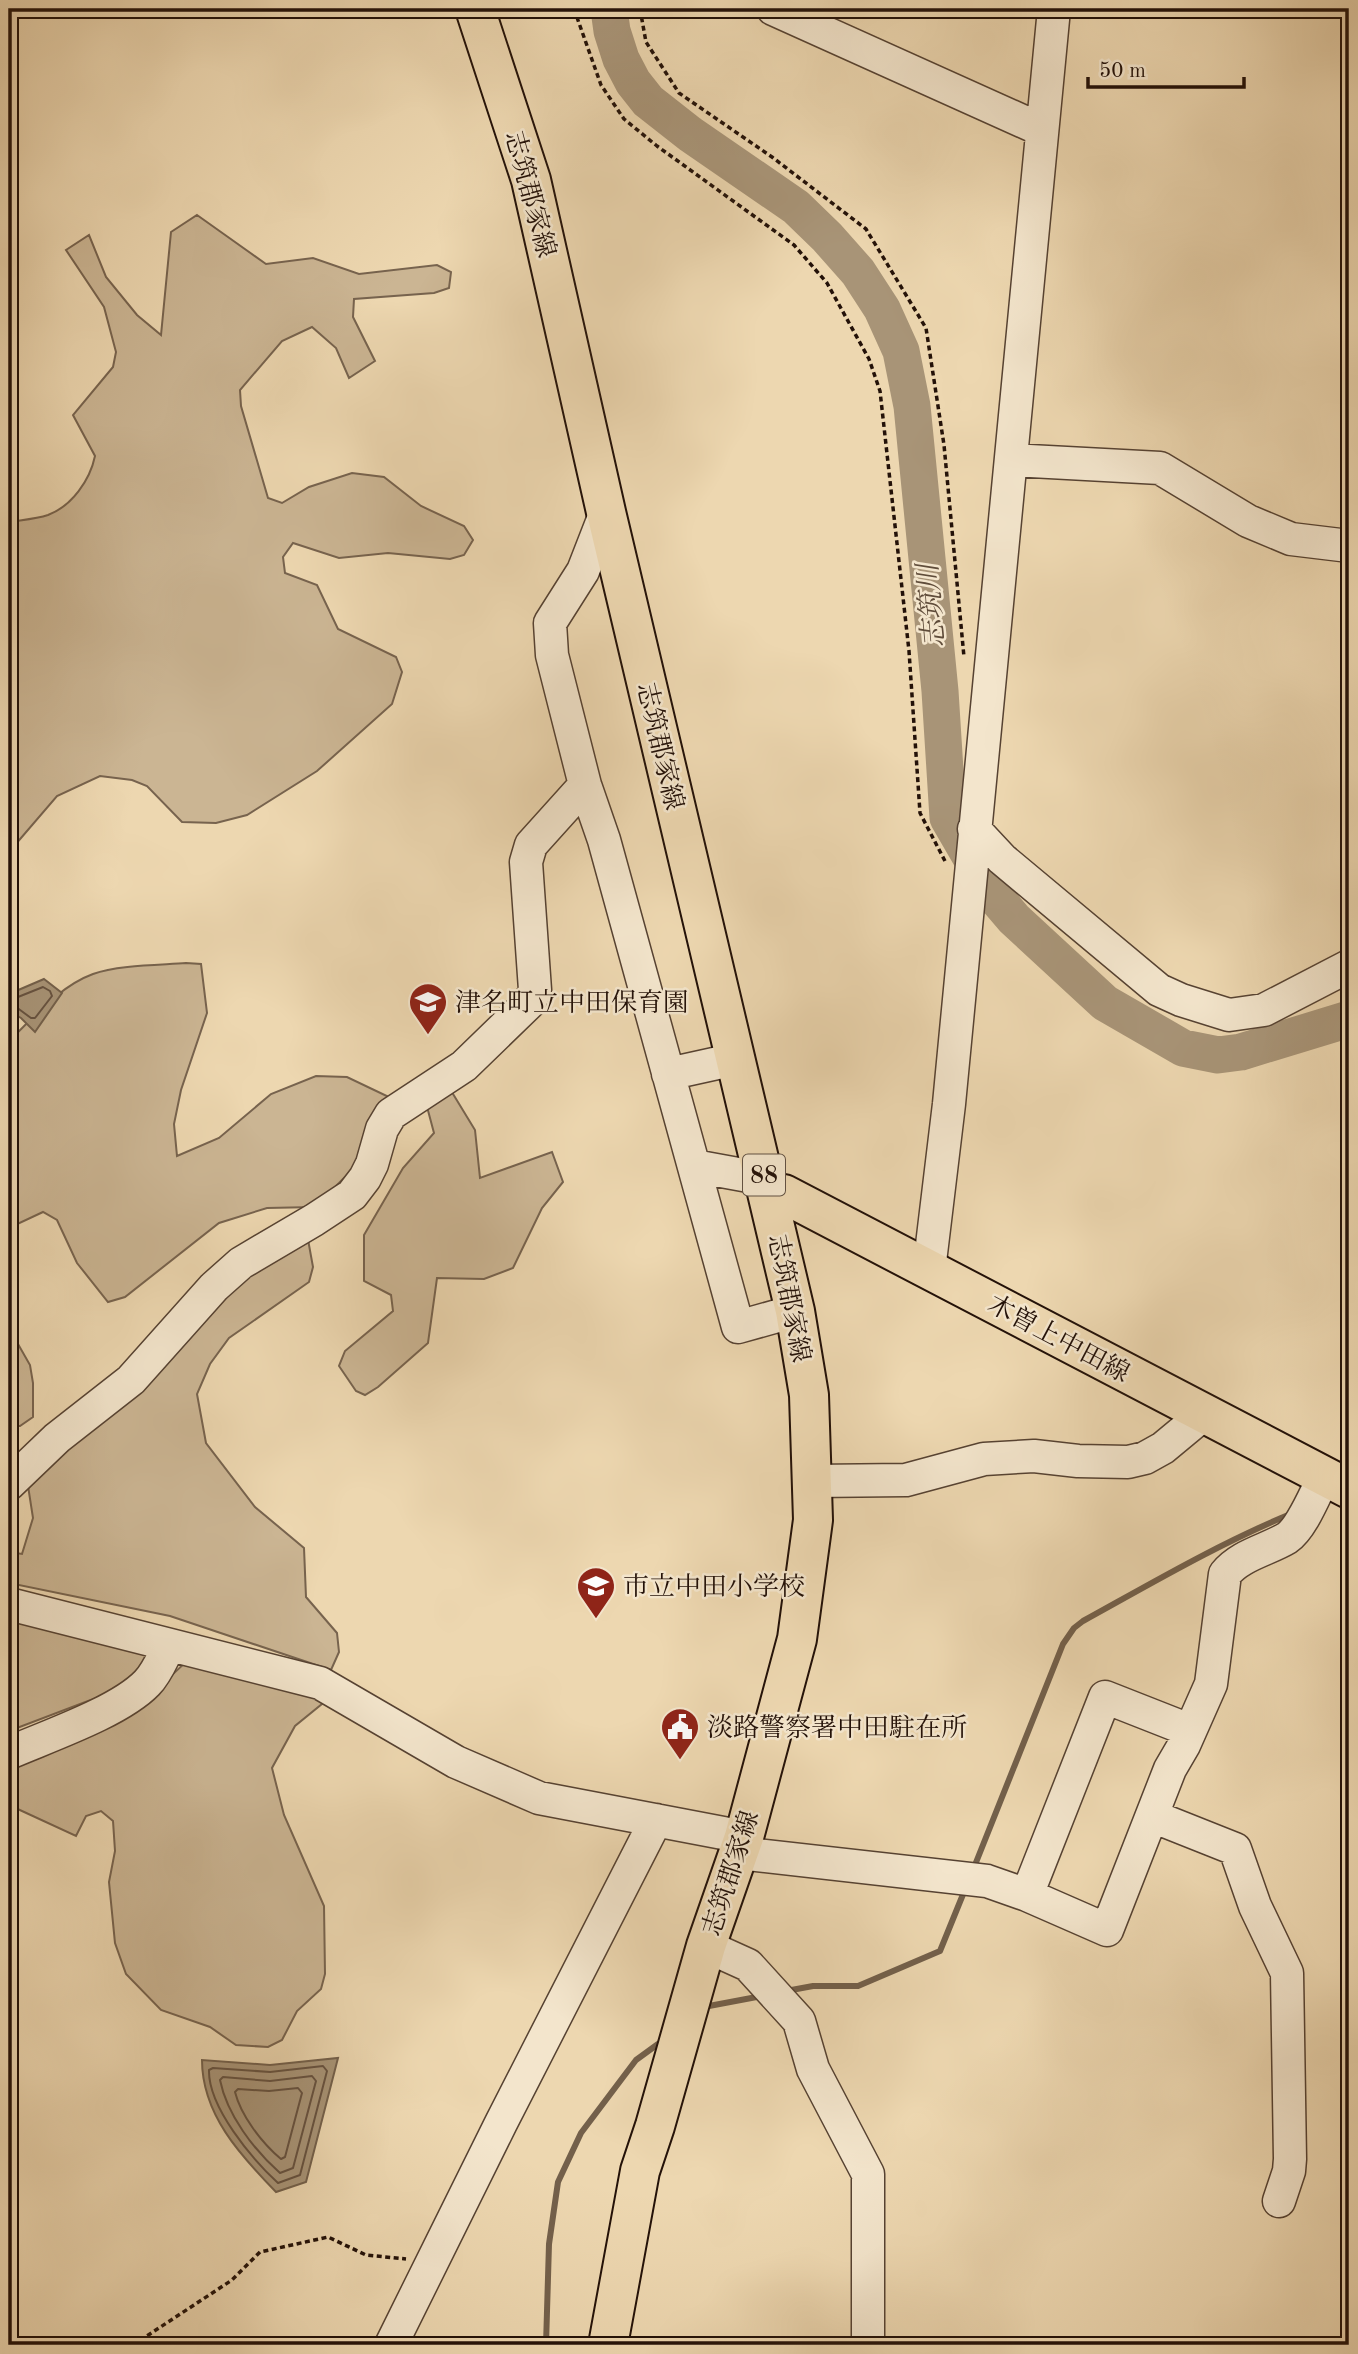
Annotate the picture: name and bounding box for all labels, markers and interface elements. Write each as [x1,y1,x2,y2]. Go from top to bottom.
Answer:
scale bar [1088,46,1244,90]
text: 50 m [1099,61,1146,82]
street label: 志筑郡家線 [500,128,561,261]
water label: 志筑川 [912,560,951,649]
street label: 志筑郡家線 [632,680,689,813]
school or university icon: 津名町立中田保育園 [407,981,449,1036]
place label: 津名町立中田保育園 [455,989,689,1017]
road number: 88 [743,1154,785,1196]
street label: 志筑郡家線 [763,1232,816,1365]
street label: 木曽上中田線 [983,1290,1134,1388]
school or university icon: 市立中田小学校 [575,1565,617,1620]
place label: 市立中田小学校 [623,1573,805,1601]
public building icon: 淡路警察署中田駐在所 [659,1706,701,1761]
place label: 淡路警察署中田駐在所 [707,1714,967,1742]
street label: 志筑郡家線 [697,1807,764,1939]

